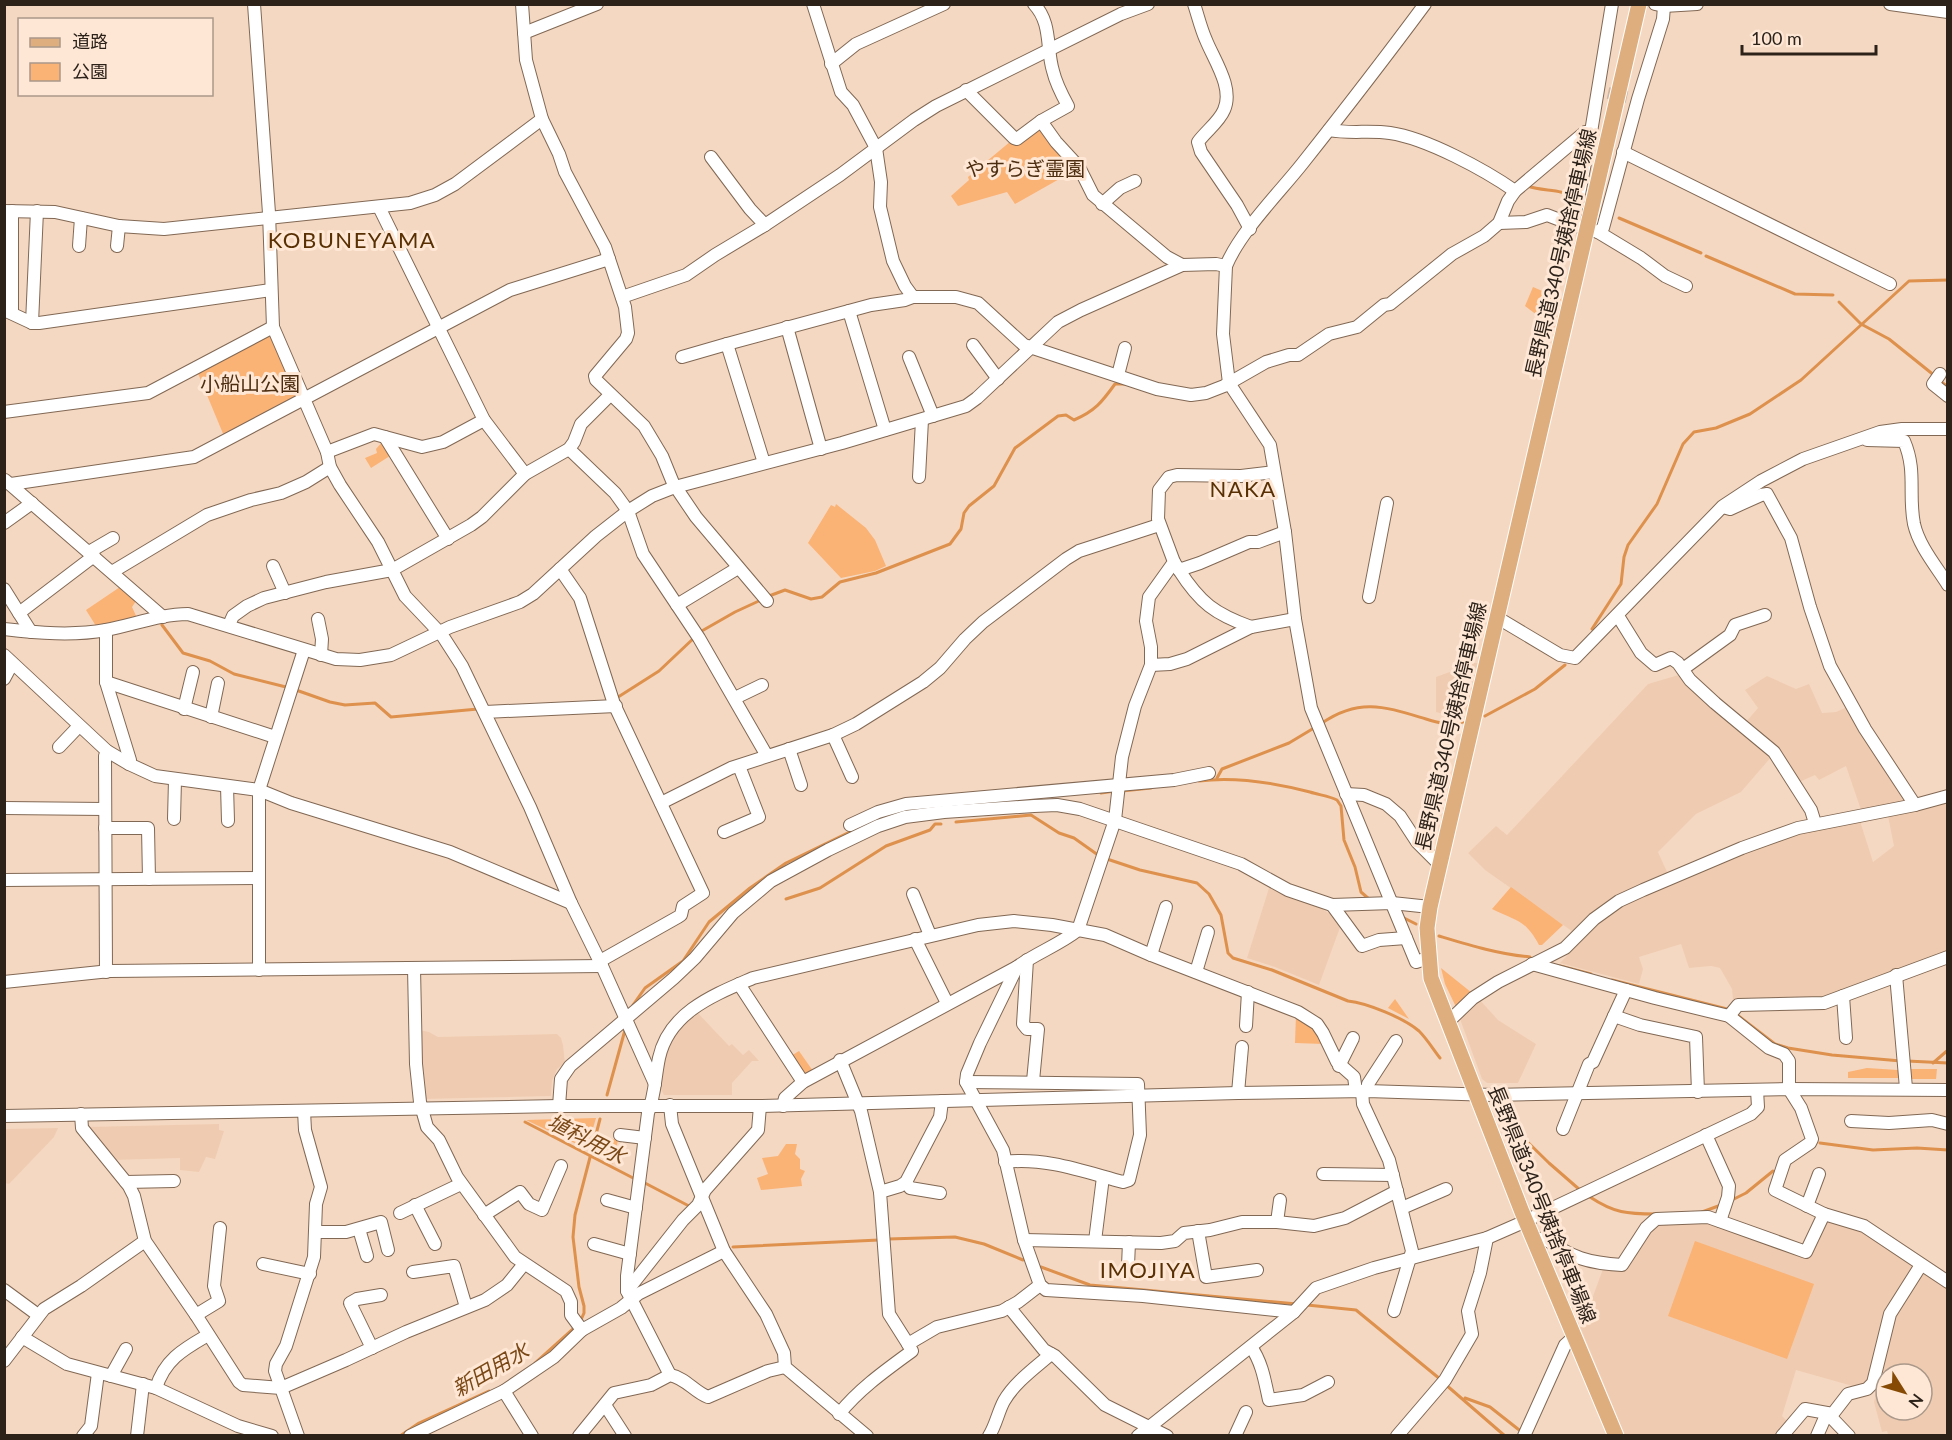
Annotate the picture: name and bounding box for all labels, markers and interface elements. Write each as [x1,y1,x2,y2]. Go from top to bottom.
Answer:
legend [18,18,213,96]
scale bar [1742,18,1876,56]
text: 100 m [1751,27,1802,49]
text: 道路 [72,30,108,52]
text: 公園 [72,60,108,82]
street label: 長野県道340号姨捨停車場線 [1520,126,1600,380]
park label: やすらぎ霊園 [965,156,1085,180]
district label: KOBUNEYAMA [268,226,436,253]
park label: 小船山公園 [200,371,300,395]
district label: NAKA [1209,475,1277,502]
street label: 長野県道340号姨捨停車場線 [1410,599,1490,853]
street label: 長野県道340号姨捨停車場線 [1484,1081,1602,1327]
water label: 埴科用水 [544,1108,632,1169]
district label: IMOJIYA [1100,1256,1196,1283]
water label: 新田用水 [447,1336,534,1401]
north arrow [1874,1362,1934,1422]
text: N [1905,1391,1928,1412]

